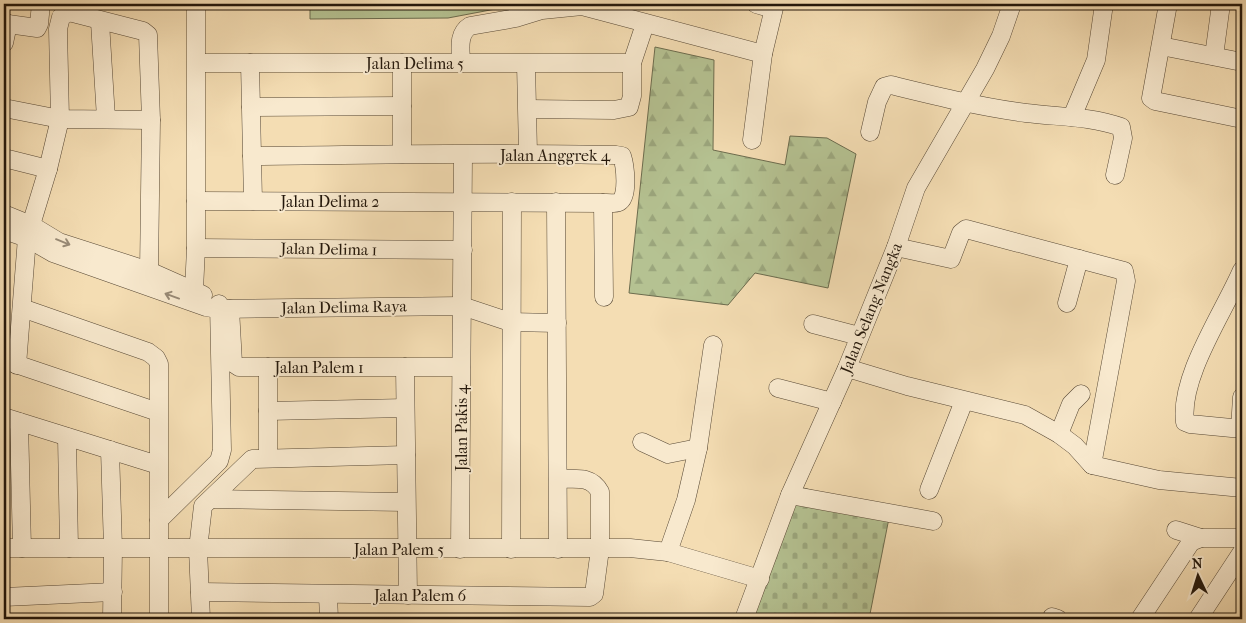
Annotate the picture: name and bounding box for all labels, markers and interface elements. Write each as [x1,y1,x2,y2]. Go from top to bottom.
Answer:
street label: Jalan Delima 5 [364,54,464,73]
street label: Jalan Anggrek 4 [498,146,611,165]
street label: Jalan Delima 2 [278,192,380,211]
one-way arrow [55,238,70,248]
street label: Jalan Delima 1 [279,239,377,259]
street label: Jalan Selang Nangka [835,239,906,378]
one-way arrow [164,291,180,300]
street label: Jalan Delima Raya [279,296,408,318]
street label: Jalan Palem 1 [272,358,364,377]
street label: Jalan Pakis 4 [452,384,471,473]
street label: Jalan Palem 5 [352,540,444,559]
north arrow [1174,550,1224,600]
text: N [1191,555,1203,572]
street label: Jalan Palem 6 [372,586,466,605]

